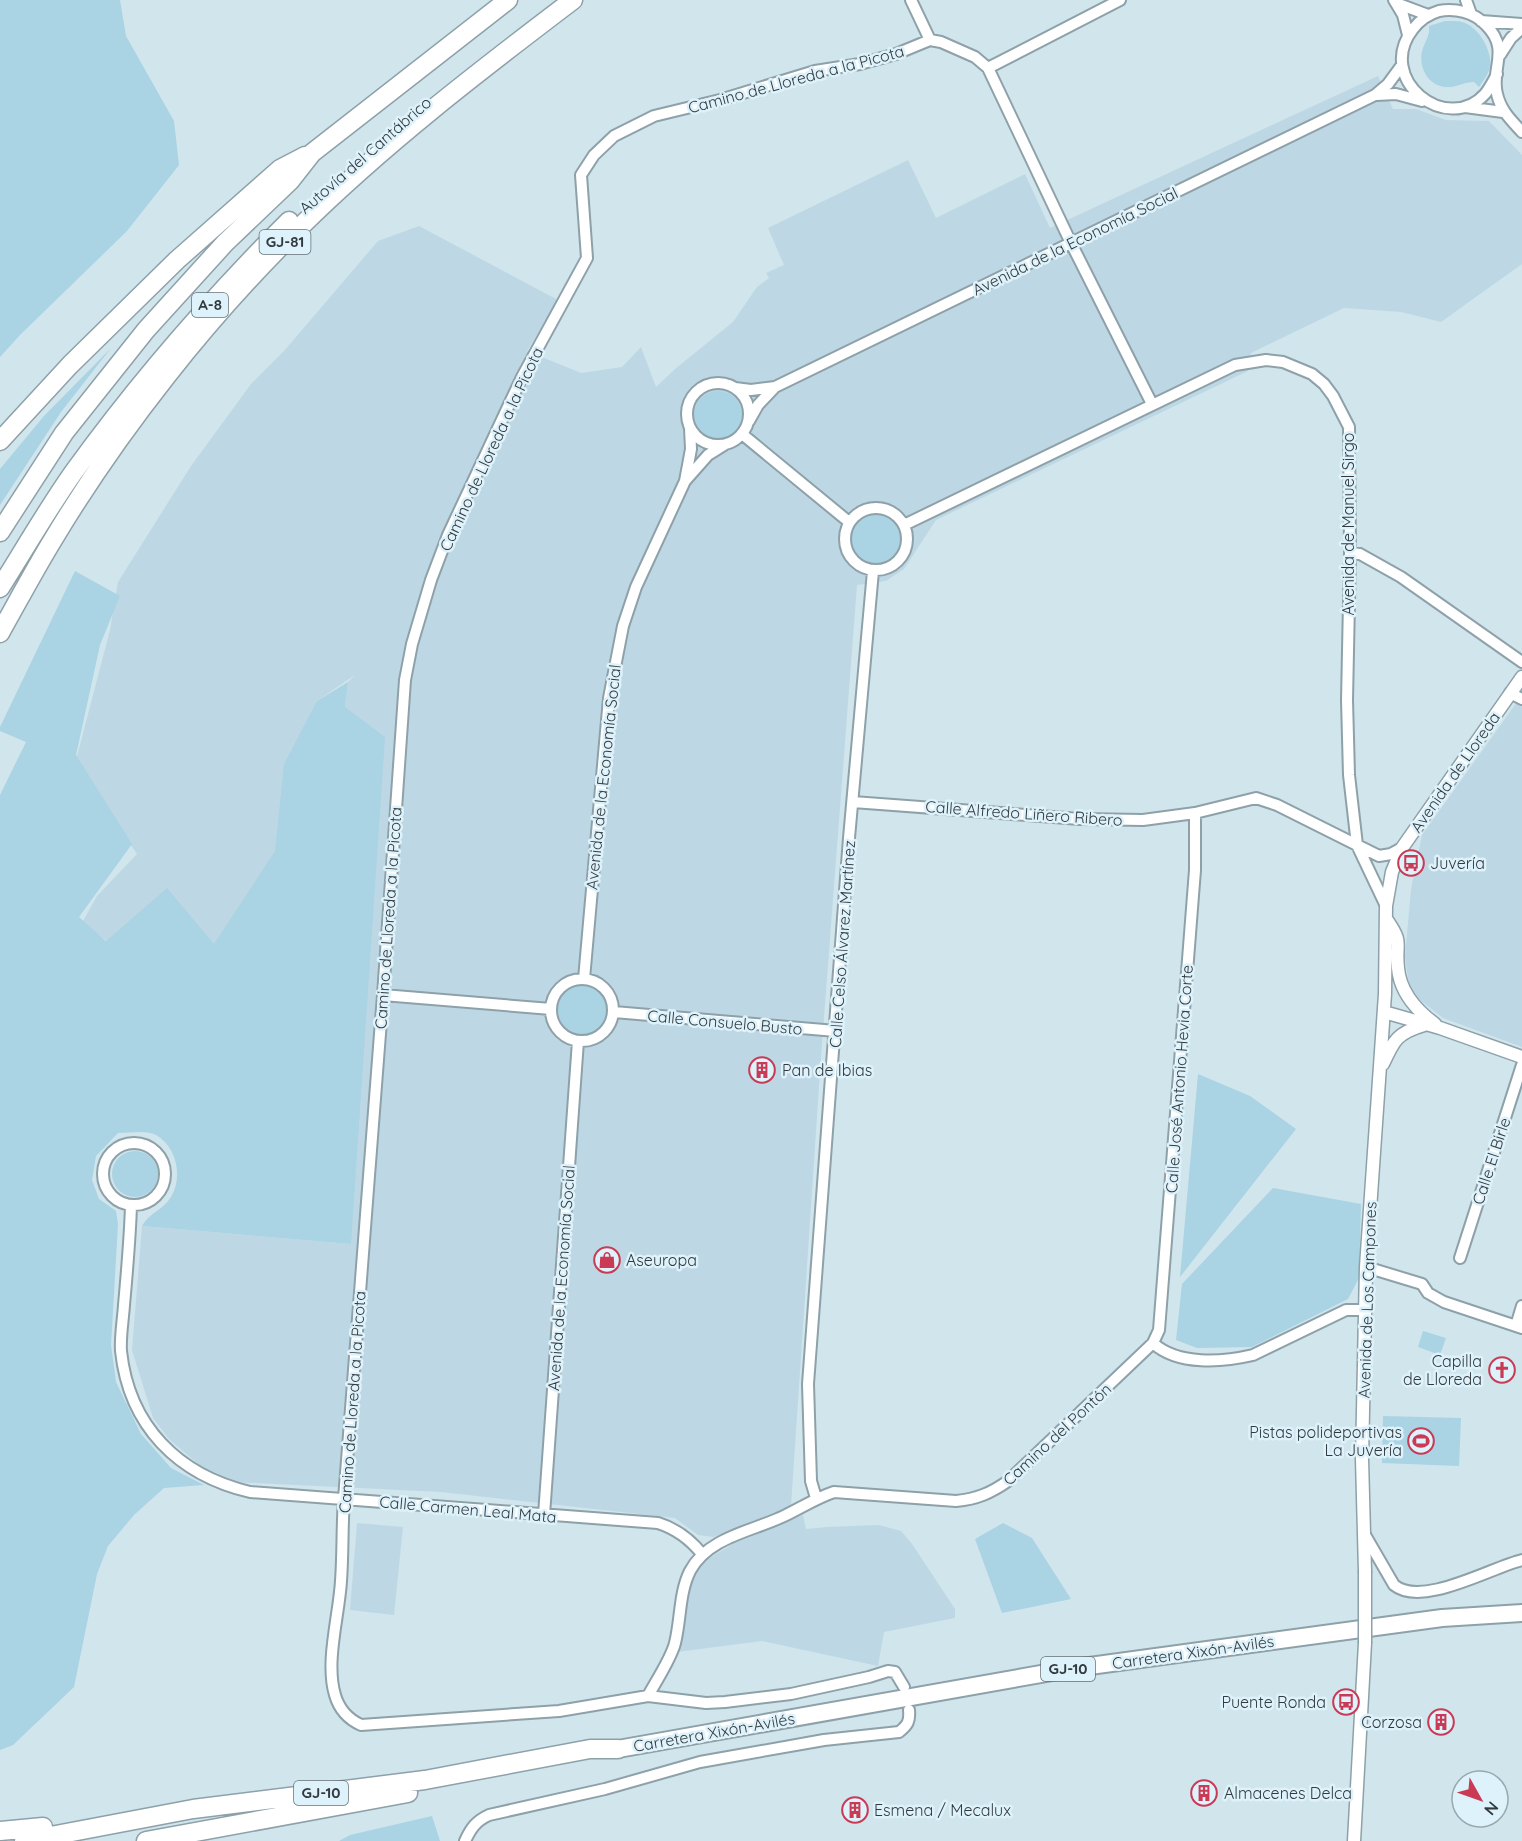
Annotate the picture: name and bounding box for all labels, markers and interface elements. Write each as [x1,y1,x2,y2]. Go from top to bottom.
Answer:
street label: Camino de Lloreda a la Picota [686,41,906,117]
street label: Autovía del Cantábrico [295,92,435,218]
street label: Avenida de la Economía Social [969,182,1181,300]
road number: GJ-81 [260,230,310,254]
road number: A-8 [192,293,228,317]
street label: Camino de Lloreda a la Picota [435,344,547,554]
street label: Avenida de Manuel Sirgo [1338,433,1358,615]
street label: Avenida de la Economía Social [581,663,625,891]
street label: Avenida de Lloreda [1406,708,1504,836]
street label: Calle Alfredo Liñero Ribero [925,796,1123,830]
street label: Camino de Lloreda a la Picota [370,806,406,1030]
street label: Calle Celso Álvarez Martínez [825,840,859,1048]
bus stop icon: Juvería [1396,848,1426,878]
place label: Juvería [1430,853,1485,873]
street label: Calle José Antonio Hevia Corte [1161,964,1197,1194]
street label: Calle Consuelo Busto [647,1005,803,1039]
building icon: Pan de Ibias [747,1055,777,1085]
place label: Pan de Ibias [782,1060,872,1080]
street label: Calle El Birle [1468,1115,1514,1207]
street label: Avenida de la Economía Social [543,1164,579,1392]
street label: Avenida de Los Campones [1354,1201,1380,1399]
shop icon: Aseuropa [592,1245,622,1275]
place label: Aseuropa [626,1250,697,1270]
street label: Camino de Lloreda a la Picota [334,1290,370,1514]
place label: Capilla de Lloreda [1403,1351,1482,1389]
church icon: Capilla de Lloreda [1487,1355,1517,1385]
street label: Camino del Pontón [999,1379,1115,1489]
place label: Pistas polideportivas La Juvería [1249,1422,1402,1460]
sports icon: Pistas polideportivas La Juvería [1406,1426,1436,1456]
street label: Calle Carmen Leal Mata [379,1491,557,1527]
street label: Carretera Xixón-Avilés [1111,1631,1275,1673]
road number: GJ-10 [1041,1657,1095,1681]
bus stop icon: Puente Ronda [1331,1687,1361,1717]
place label: Puente Ronda [1221,1692,1326,1712]
building icon: Corzosa [1426,1707,1456,1737]
street label: Carretera Xixón-Avilés [632,1708,796,1756]
place label: Corzosa [1361,1712,1422,1732]
north arrow [1450,1769,1510,1829]
building icon: Almacenes Delca [1189,1778,1219,1808]
road number: GJ-10 [294,1781,348,1805]
place label: Almacenes Delca [1224,1783,1352,1803]
building icon: Esmena / Mecalux [840,1795,870,1825]
text: N [1480,1798,1503,1820]
place label: Esmena / Mecalux [874,1800,1011,1820]

